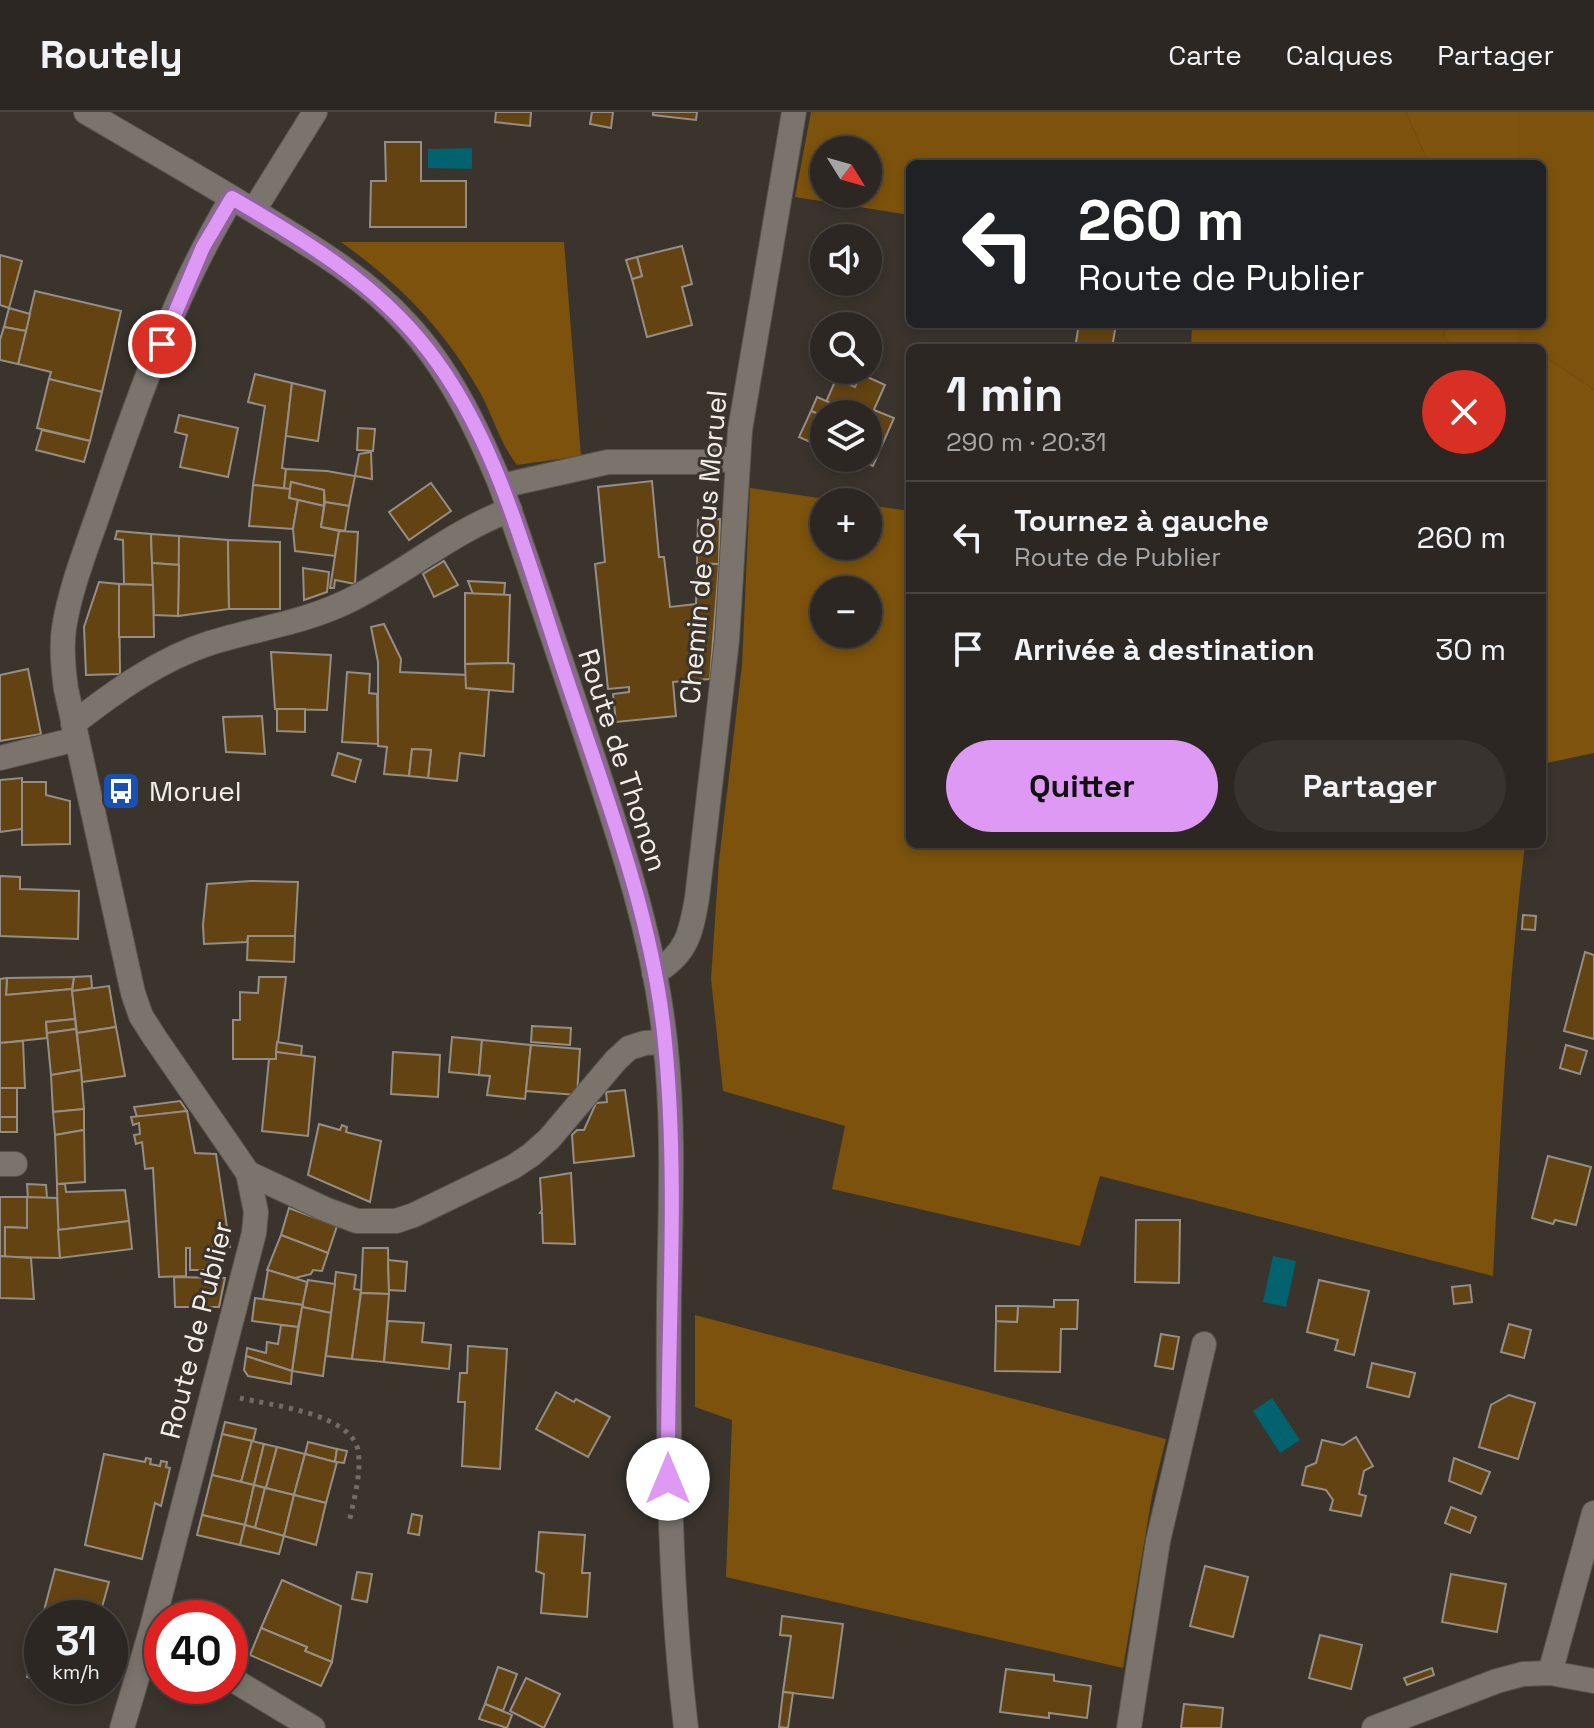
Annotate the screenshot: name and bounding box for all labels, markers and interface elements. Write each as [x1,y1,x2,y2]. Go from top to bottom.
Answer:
text: Routely [40,31,183,79]
text: Carte [1168,37,1242,73]
text: Calques [1286,37,1393,73]
text: Partager [1437,37,1554,73]
north arrow [810,136,882,208]
map controls [810,136,882,648]
text: 260 m [1078,185,1244,256]
icon: left [946,192,1050,296]
button: sound [810,224,882,296]
text: Route de Publier [1078,255,1365,301]
pin [128,310,196,378]
button: search [810,312,882,384]
icon: arrive [140,322,184,366]
text: 1 min [946,364,1063,425]
button: close [1422,370,1506,454]
street label: Chemin de Sous Moruel [671,389,735,705]
button: layers [810,400,882,472]
text: 290 m · 20:31 [946,425,1107,459]
button: + [810,488,882,560]
text: Tournez à gauche [1014,501,1269,540]
icon: left [946,515,990,559]
text: 260 m [1417,518,1506,557]
text: Route de Publier [1014,540,1221,574]
button: − [810,576,882,648]
icon: arrive [946,627,990,671]
text: Arrivée à destination [1014,630,1315,669]
text: 30 m [1435,630,1506,669]
street label: Route de Thonon [570,644,676,876]
button: Quitter [946,740,1218,832]
button: Partager [1234,740,1506,832]
bus stop icon: Moruel [100,770,142,812]
place label: Moruel [149,773,242,809]
street label: Route de Publier [152,1217,240,1443]
position arrow [626,1437,710,1521]
speed limit sign: 40 [144,1600,248,1704]
text: 31 [55,1616,97,1667]
text: km/h [52,1659,100,1685]

